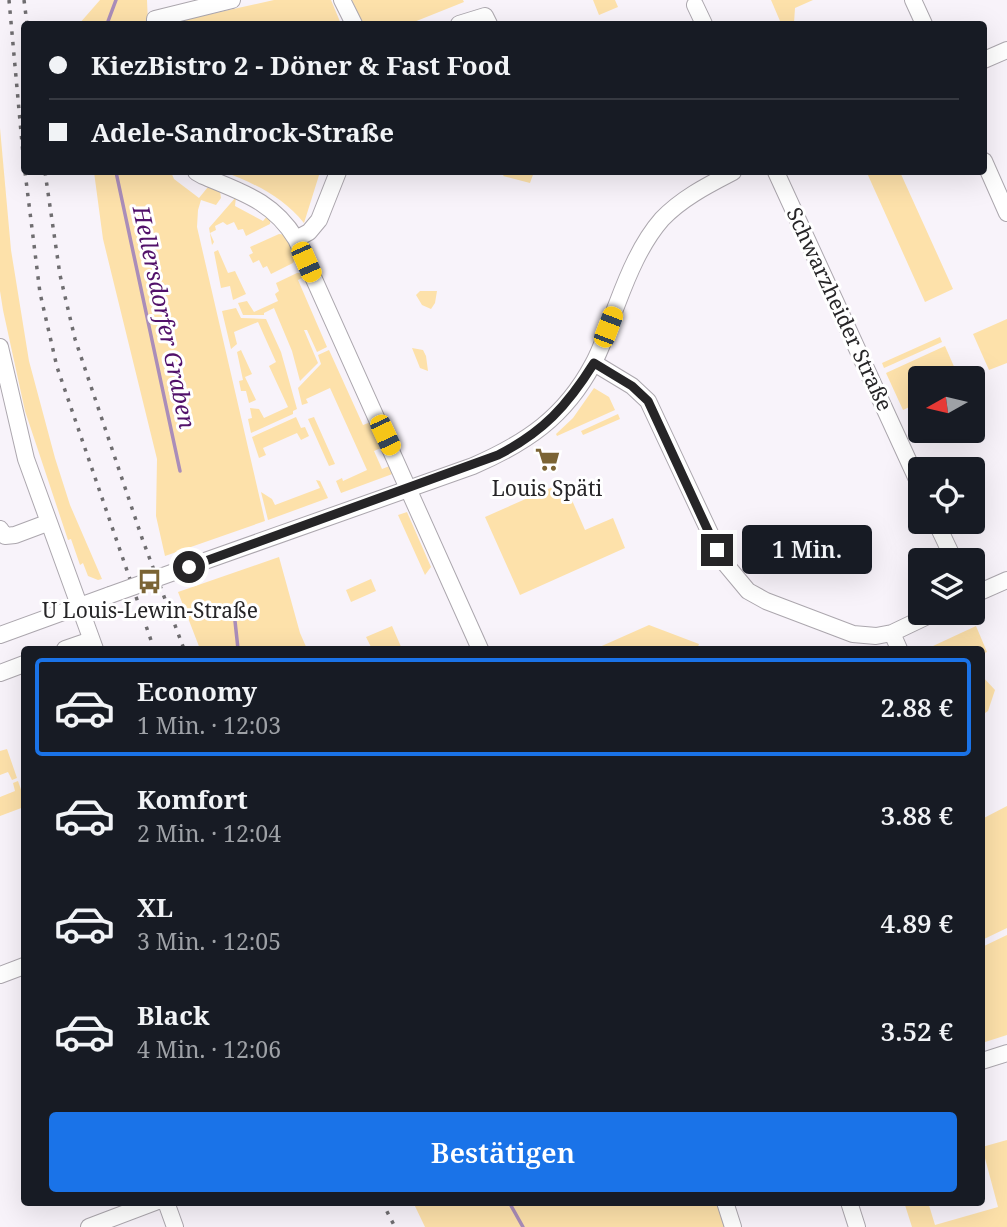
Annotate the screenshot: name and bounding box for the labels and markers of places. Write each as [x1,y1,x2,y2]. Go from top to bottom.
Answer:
supermarket icon: Louis Späti [533,445,561,473]
place label: Louis Späti [492,474,602,502]
bus stop icon: U Louis-Lewin-Straße [136,567,164,595]
place label: U Louis-Lewin-Straße [42,596,258,624]

